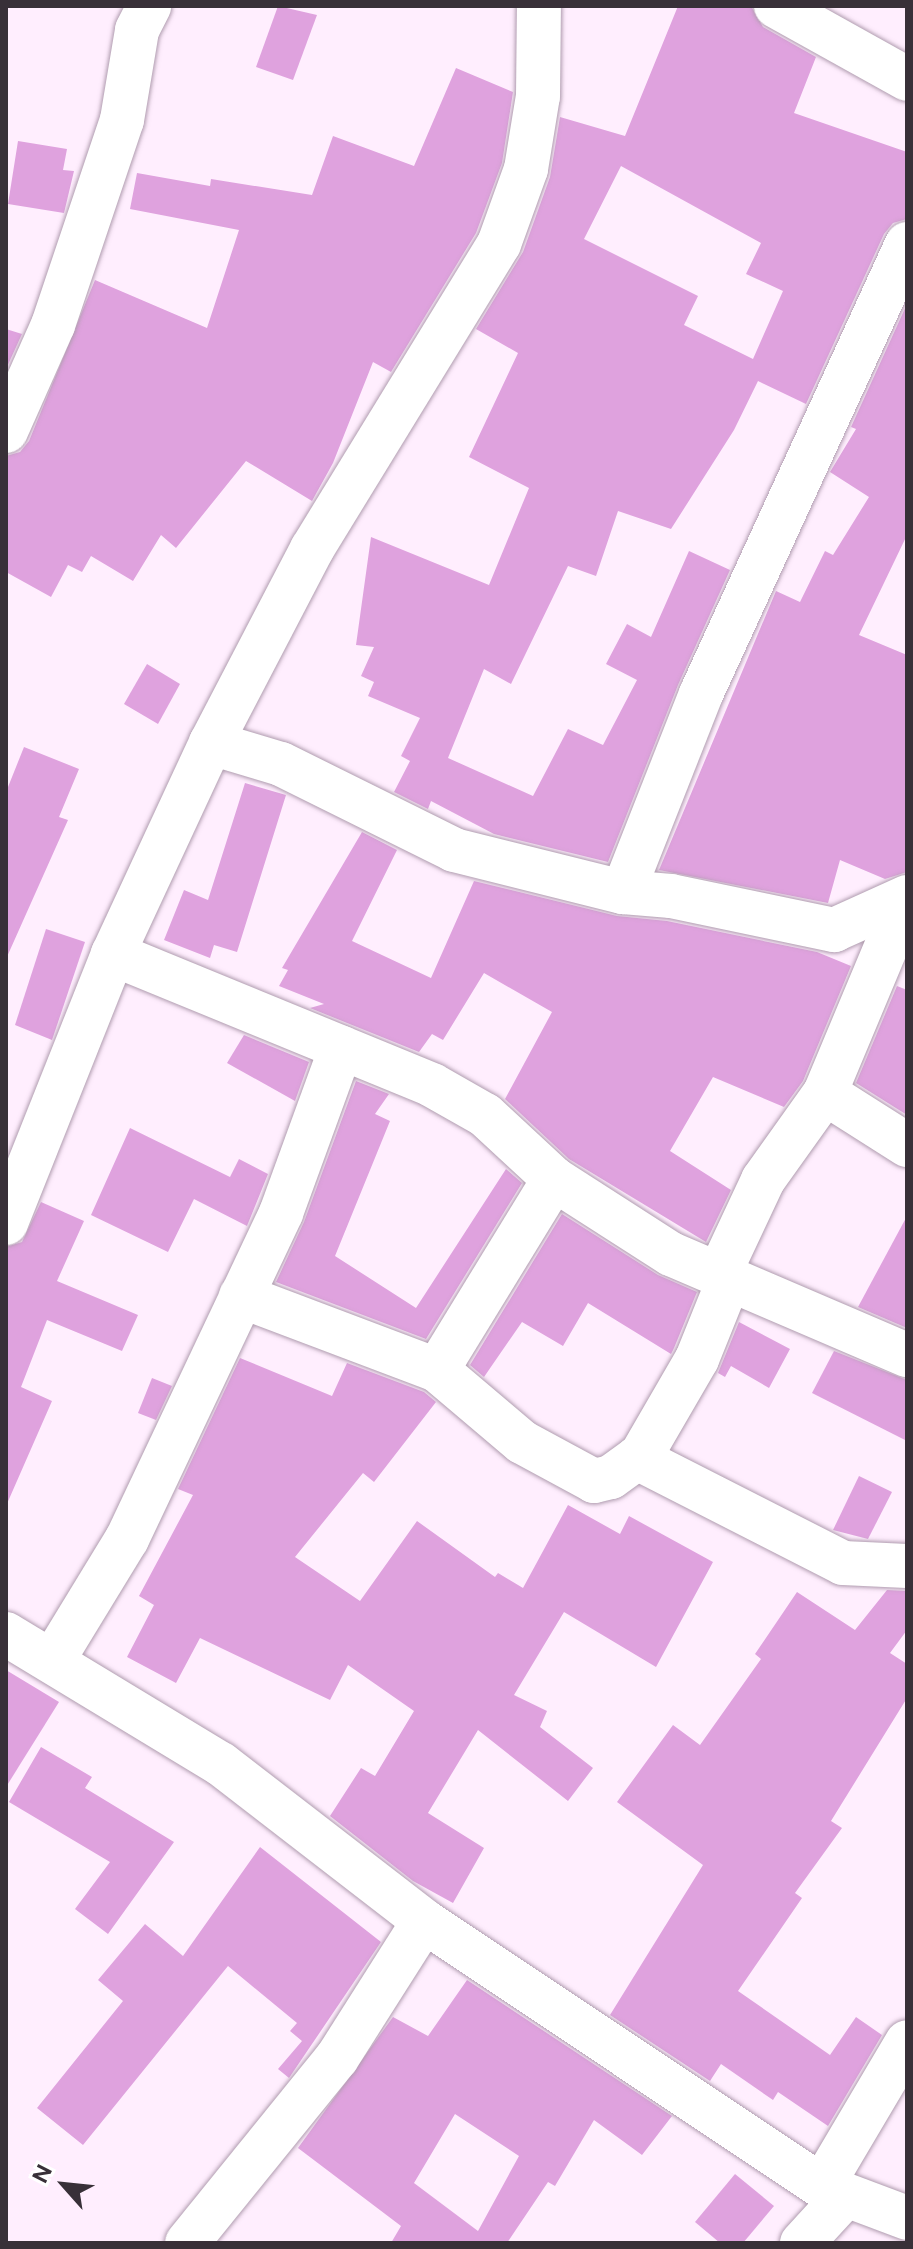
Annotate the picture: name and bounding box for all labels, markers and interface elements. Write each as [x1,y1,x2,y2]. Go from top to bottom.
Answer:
north arrow [24,2145,104,2225]
text: N [26,2160,58,2188]

